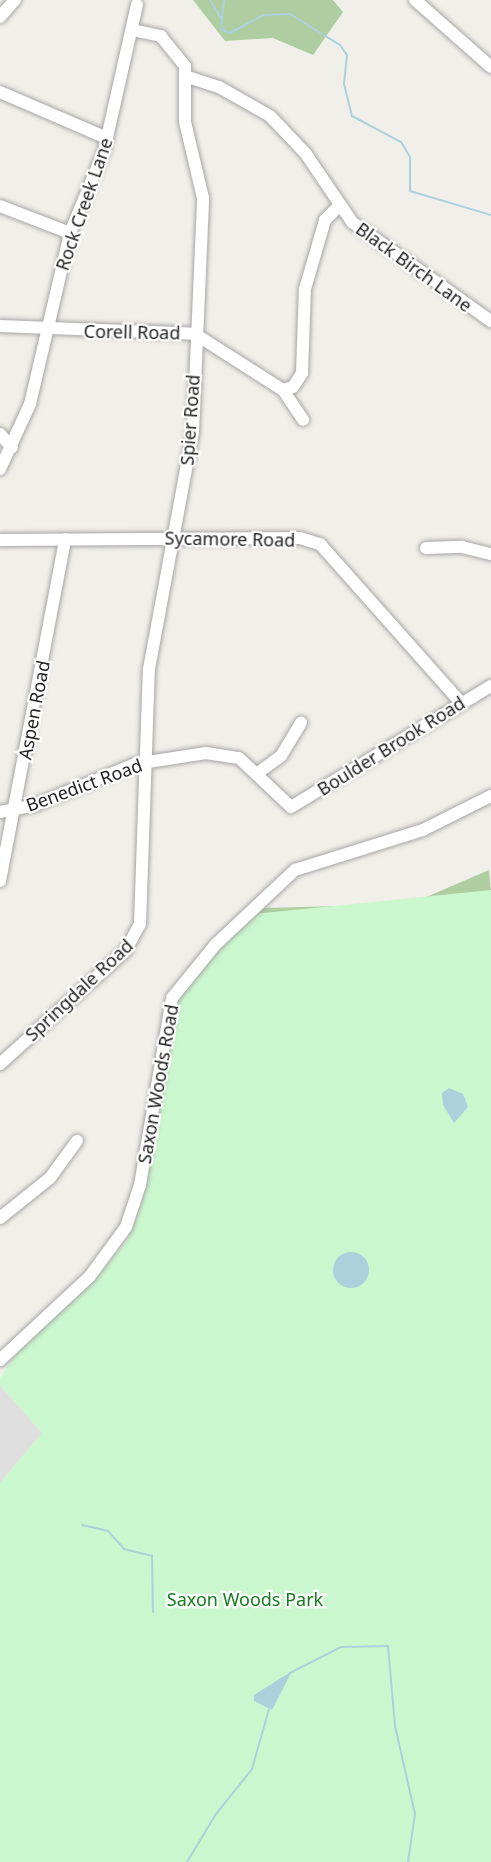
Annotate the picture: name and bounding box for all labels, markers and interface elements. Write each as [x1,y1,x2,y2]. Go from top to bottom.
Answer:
street label: Rock Creek Lane [51,135,117,273]
street label: Black Birch Lane [352,218,476,316]
street label: Corell Road [83,320,181,344]
street label: Spier Road [176,374,204,466]
street label: Sycamore Road [164,527,296,551]
street label: Aspen Road [14,659,54,761]
street label: Boulder Brook Road [313,692,469,800]
street label: Benedict Road [23,754,145,816]
street label: Springdale Road [21,935,137,1045]
street label: Saxon Woods Road [133,1003,183,1165]
park label: Saxon Woods Park [167,1588,323,1610]

